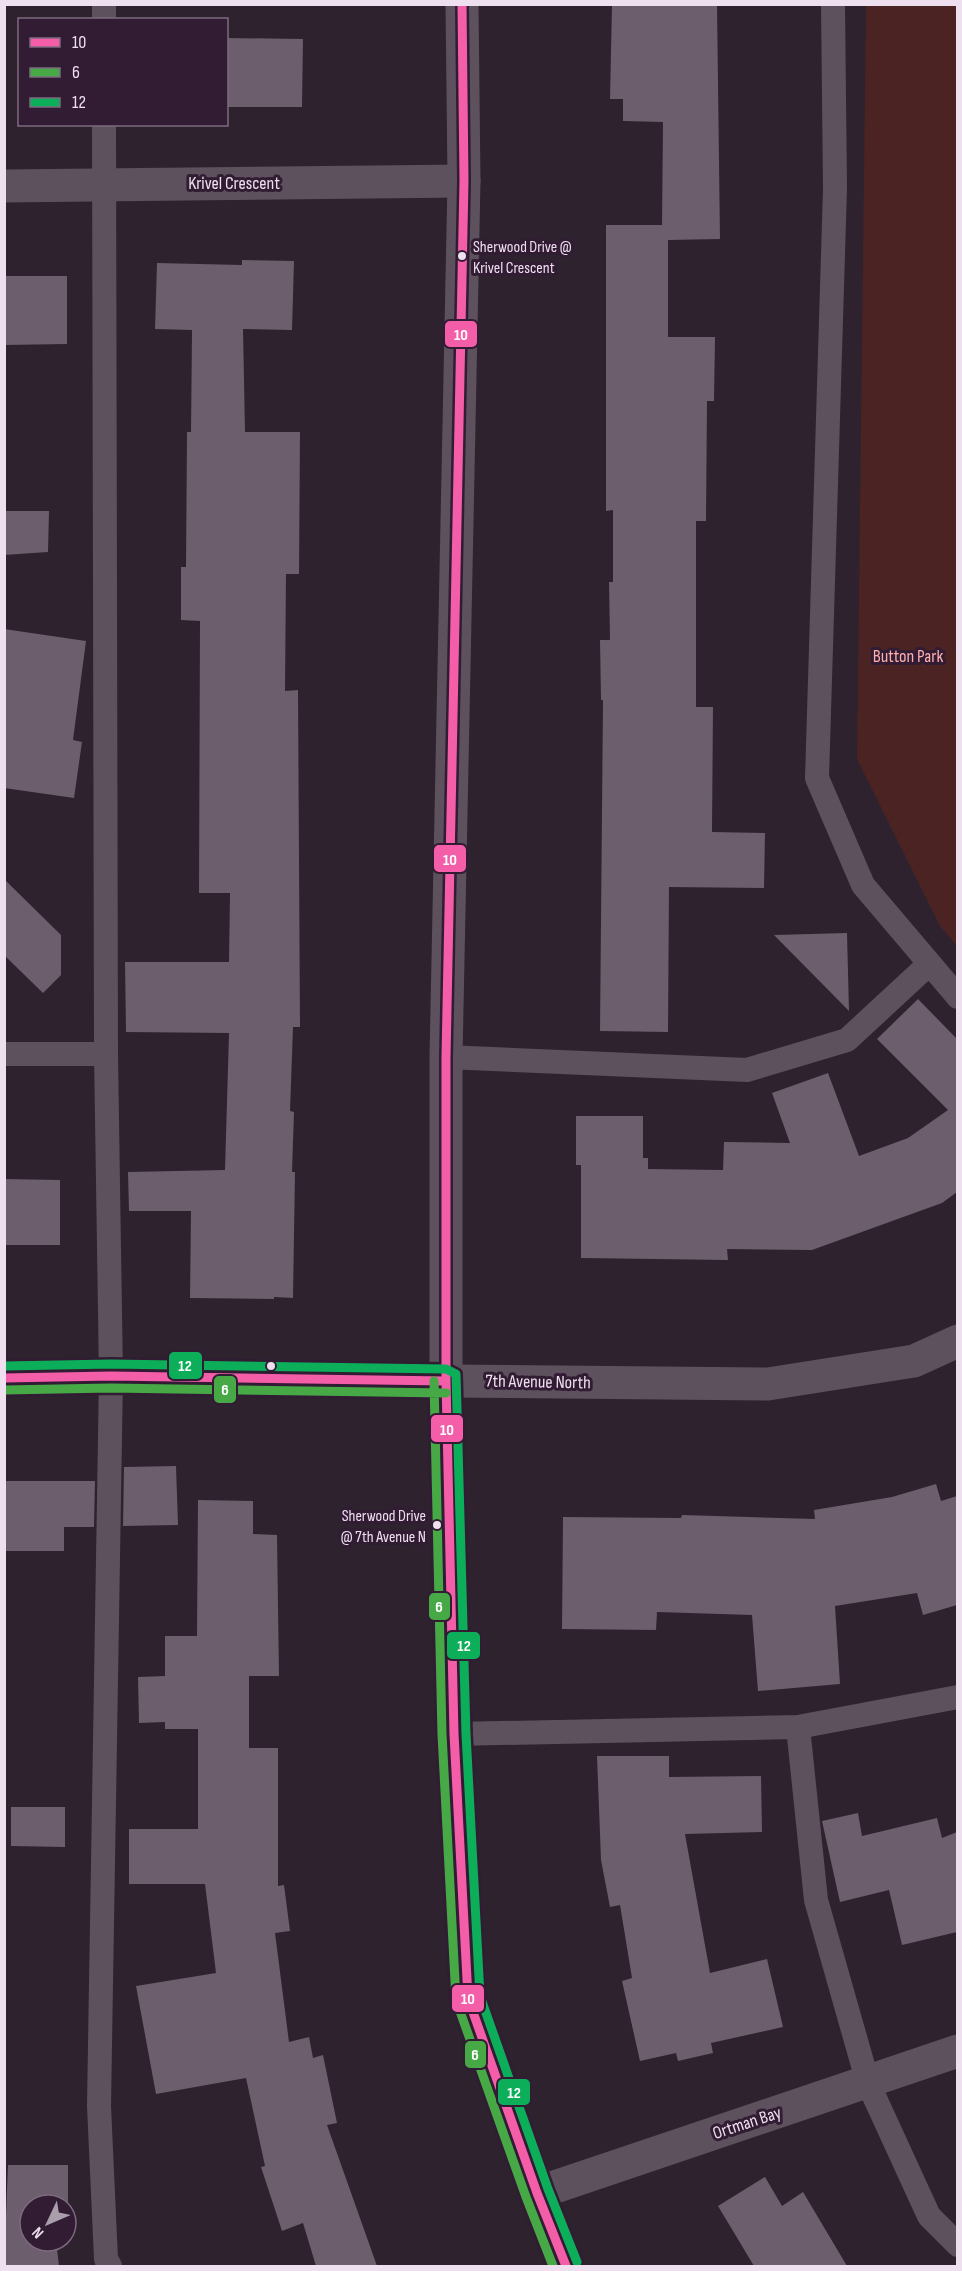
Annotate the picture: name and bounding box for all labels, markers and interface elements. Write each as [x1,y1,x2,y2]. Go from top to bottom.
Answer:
legend [18,18,228,126]
text: 10 [72,32,86,53]
text: 6 [72,62,80,83]
text: 12 [72,92,86,113]
street label: Krivel Crescent [188,173,280,194]
place label: Sherwood Drive @ Krivel Crescent [473,238,572,278]
marker: Sherwood Drive @ Krivel Crescent [456,250,468,262]
line badge: 10 [444,320,478,348]
text: 10 [454,326,468,345]
park label: Button Park [873,646,943,667]
line badge: 10 [433,844,467,873]
text: 10 [443,851,457,870]
line badge: 12 [168,1351,203,1380]
text: 12 [178,1357,192,1376]
unlabelled marker [265,1360,277,1372]
street label: 7th Avenue North [485,1371,591,1393]
line badge: 6 [213,1375,237,1404]
text: 6 [221,1381,229,1400]
line badge: 10 [430,1414,464,1443]
text: 10 [440,1421,454,1440]
place label: Sherwood Drive @ 7th Avenue N [341,1507,426,1547]
marker: Sherwood Drive @ 7th Avenue N [431,1519,443,1531]
line badge: 6 [428,1592,451,1621]
text: 6 [435,1598,443,1617]
line badge: 12 [446,1631,481,1660]
text: 12 [457,1637,471,1656]
line badge: 10 [451,1984,485,2013]
text: 10 [461,1990,475,2009]
line badge: 6 [464,2040,487,2069]
text: 6 [471,2046,479,2065]
line badge: 12 [497,2078,531,2106]
text: 12 [507,2084,521,2103]
street label: Ortman Bay [710,2102,784,2144]
north arrow [18,2193,78,2253]
text: N [28,2223,48,2242]

